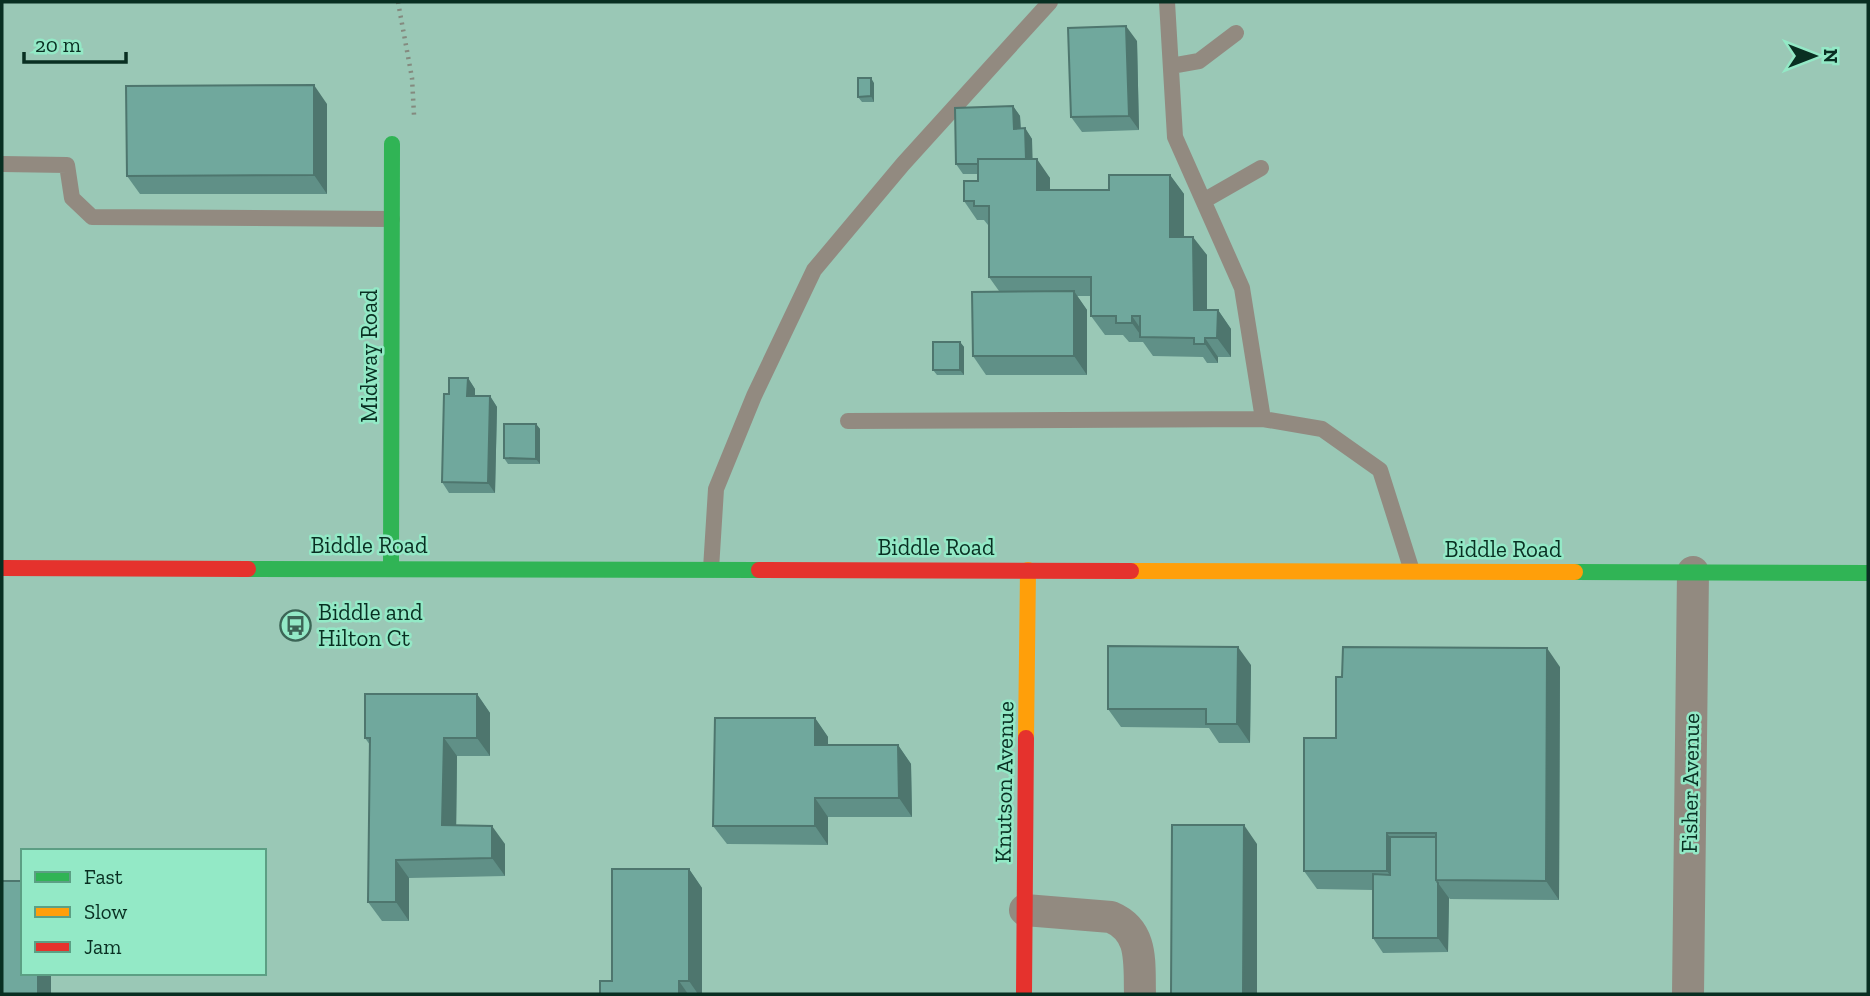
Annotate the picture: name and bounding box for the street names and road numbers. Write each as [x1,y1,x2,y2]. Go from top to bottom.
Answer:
street label: Midway Road [355,289,383,423]
street label: Biddle Road [310,531,428,559]
street label: Biddle Road [877,533,995,561]
street label: Biddle Road [1444,535,1562,563]
street label: Knutson Avenue [989,701,1019,863]
street label: Fisher Avenue [1675,713,1705,853]

